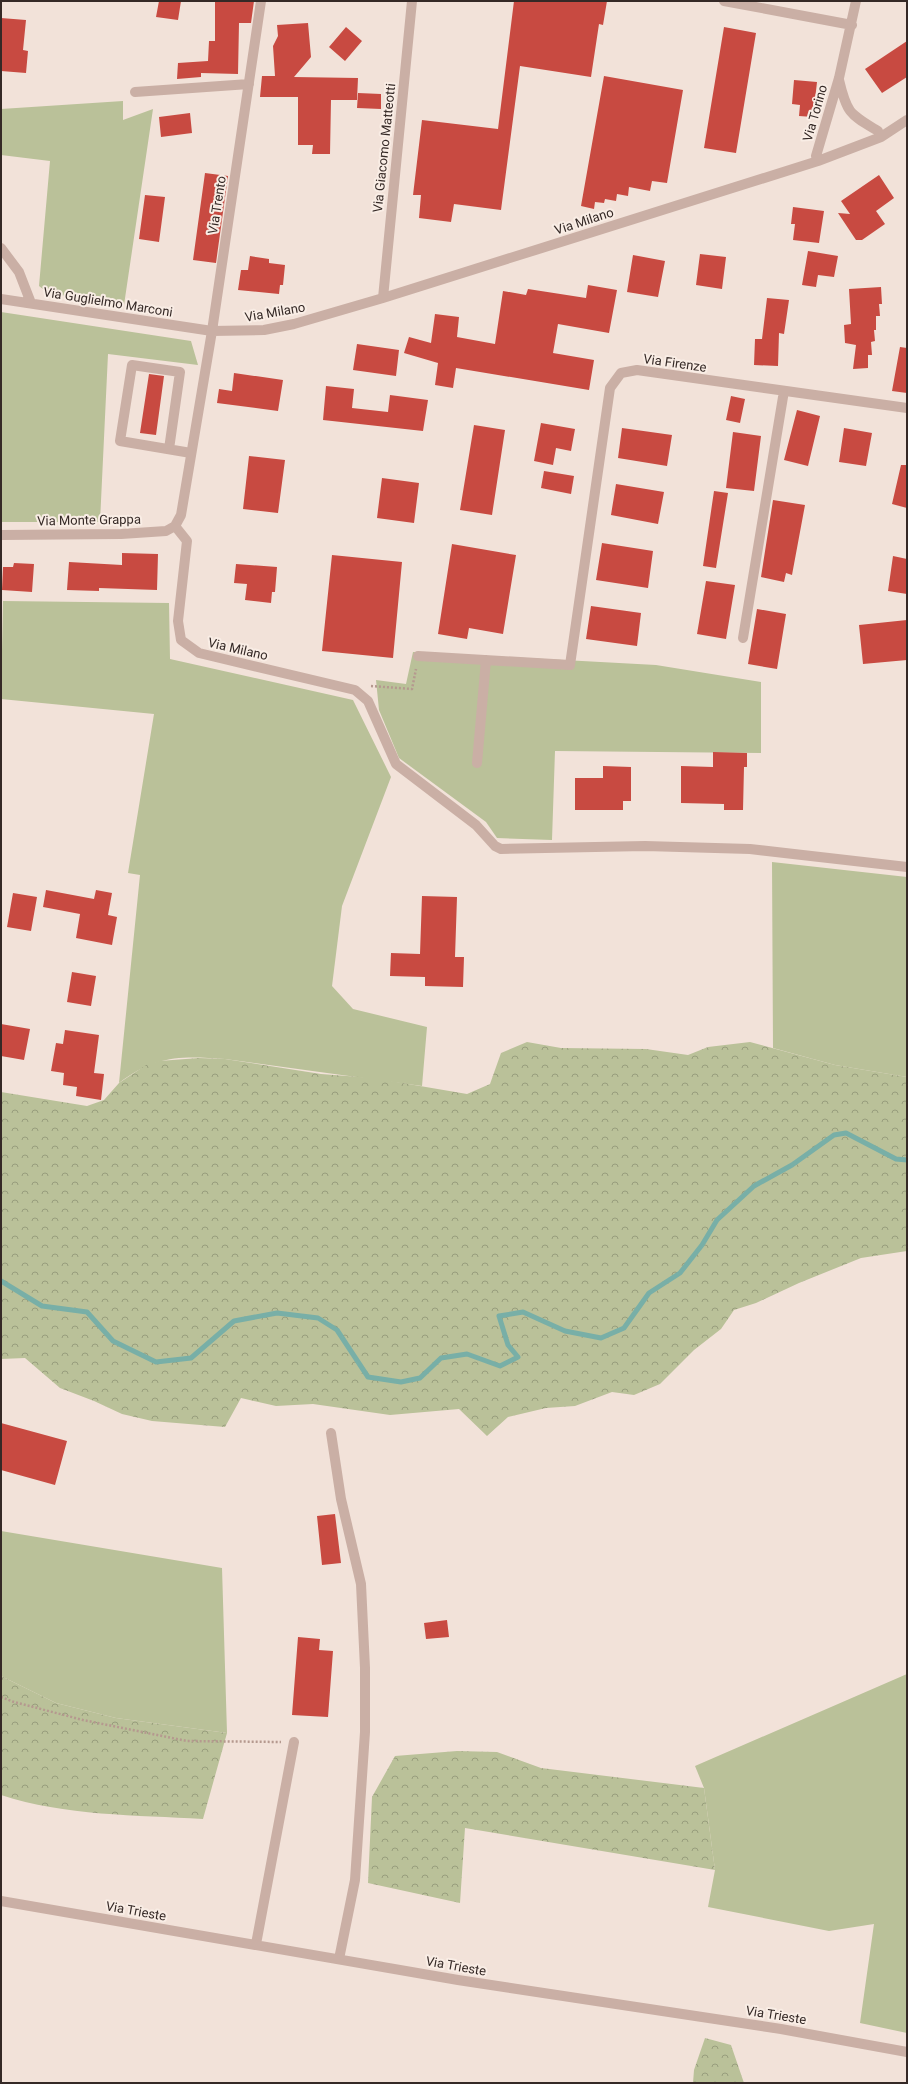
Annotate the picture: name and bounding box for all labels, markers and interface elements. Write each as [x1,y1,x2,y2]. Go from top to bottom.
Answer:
street label: Via Giacomo Matteotti [370,83,398,213]
street label: Via Torino [800,83,830,143]
street label: Via Trento [205,175,229,235]
street label: Via Milano [553,204,615,238]
street label: Via Guglielmo Marconi [42,284,174,320]
street label: Via Milano [244,299,306,325]
street label: Via Firenze [642,351,708,375]
street label: Via Monte Grappa [37,512,141,528]
street label: Via Milano [207,635,269,663]
street label: Via Trieste [105,1898,167,1924]
street label: Via Trieste [425,1953,487,1979]
street label: Via Trieste [745,2003,807,2027]

